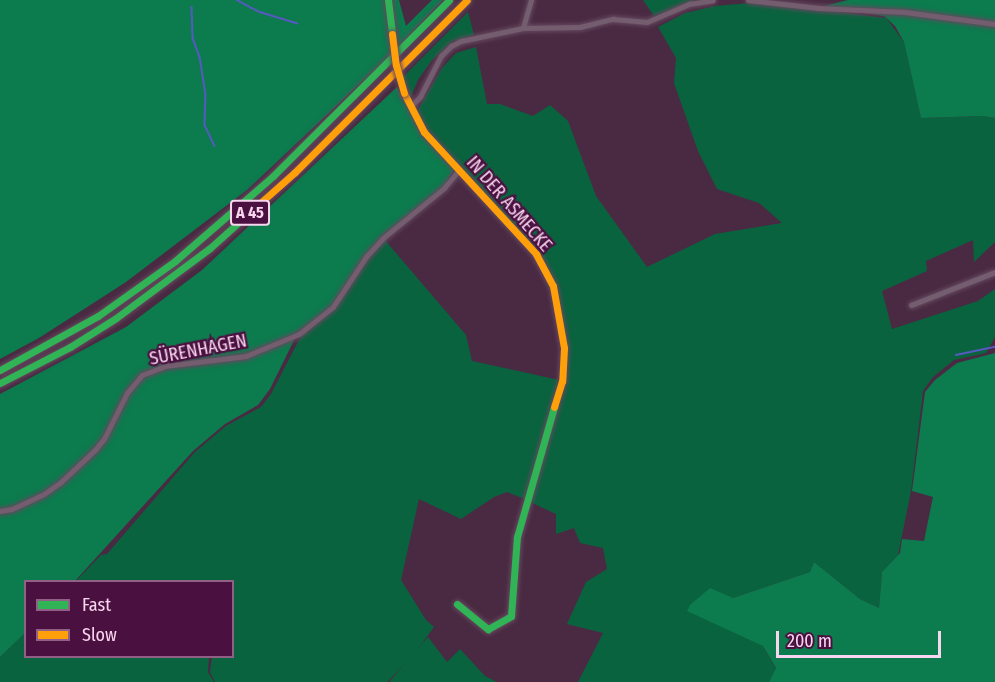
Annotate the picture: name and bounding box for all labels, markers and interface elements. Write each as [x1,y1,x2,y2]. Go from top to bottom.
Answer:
street label: IN DER ASMECKE [462,152,556,256]
road number: A 45 [229,200,271,226]
street label: SÜRENHAGEN [148,330,248,370]
legend [24,580,234,658]
text: Fast [82,594,111,616]
scale bar [779,619,944,657]
text: Slow [82,624,117,646]
text: 200 m [787,630,832,652]

